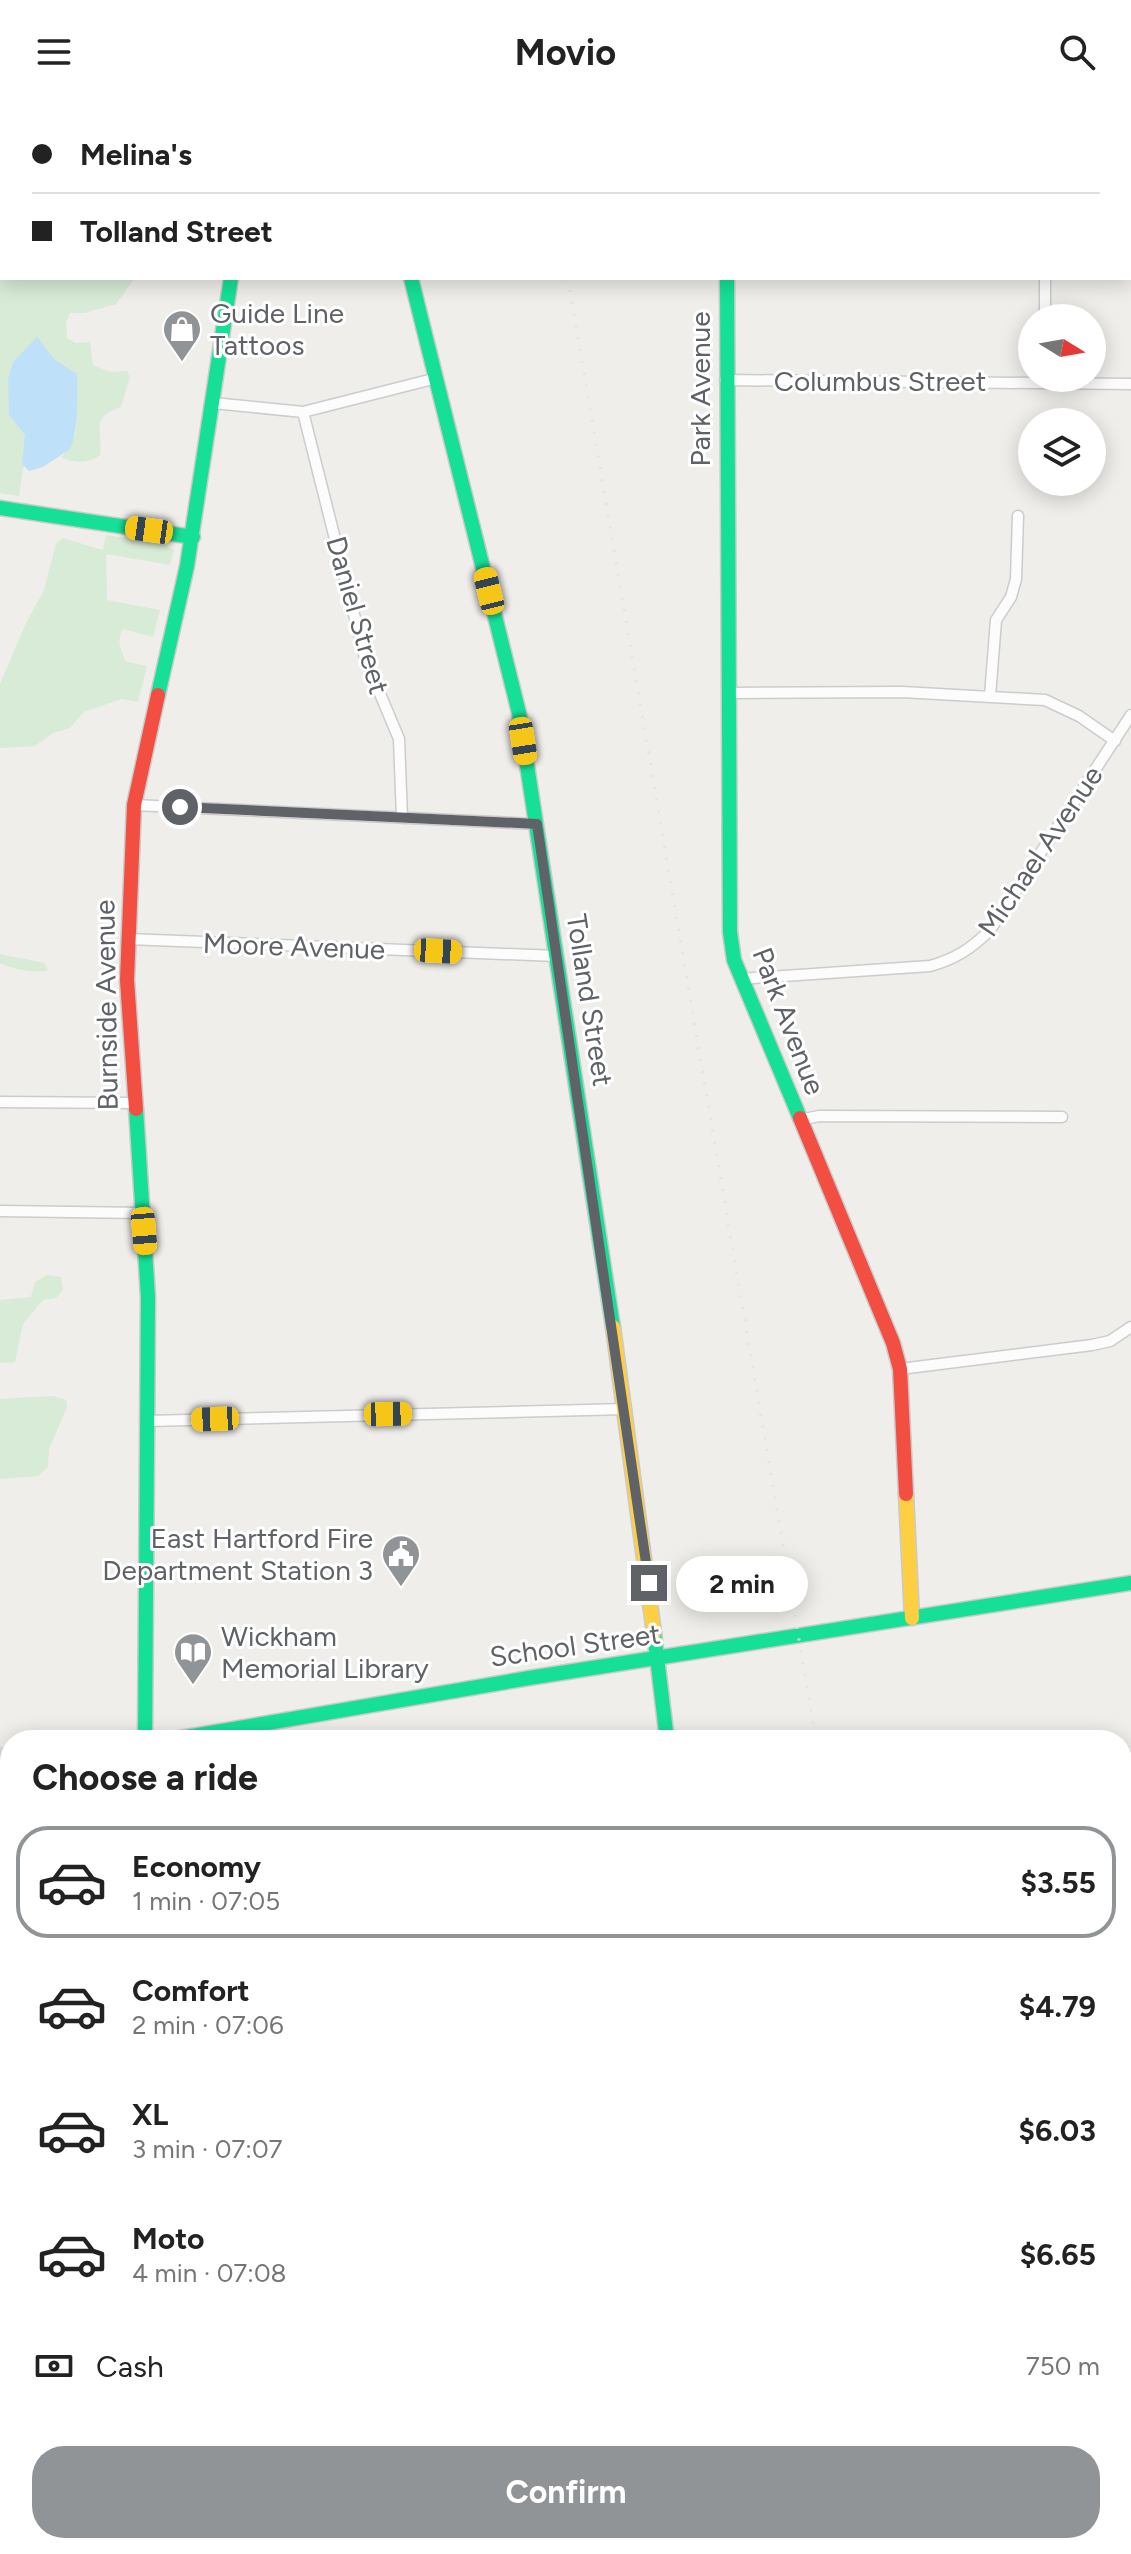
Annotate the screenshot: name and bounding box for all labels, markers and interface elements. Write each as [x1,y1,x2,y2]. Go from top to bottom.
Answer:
icon: menu [32,30,76,74]
icon: search [1055,30,1099,74]
text: Movio [515,31,616,74]
text: Melina's [80,136,192,173]
text: Tolland Street [80,213,273,250]
place label: Guide Line Tattoos [210,296,344,362]
north arrow [1018,304,1106,392]
map controls [1018,304,1106,496]
shop icon: Guide Line Tattoos [161,308,203,363]
street label: Park Avenue [683,312,717,466]
street label: Columbus Street [774,364,986,398]
button: layers [1018,408,1106,496]
car [124,515,174,545]
street label: Daniel Street [319,532,397,698]
car [472,565,506,617]
car [507,715,539,767]
street label: Michael Avenue [970,759,1110,943]
route start [162,789,198,825]
street label: Burnside Avenue [87,899,125,1111]
street label: Tolland Street [560,911,620,1089]
street label: Moore Avenue [202,926,386,966]
car [413,938,463,964]
street label: Park Avenue [745,943,833,1099]
car [130,1206,158,1256]
car [364,1402,412,1426]
car [191,1406,239,1432]
place label: East Hartford Fire Department Station 3 [102,1521,373,1587]
public building icon: East Hartford Fire Department Station 3 [380,1533,422,1588]
callout: 2 min [677,1555,809,1611]
route end [631,1565,667,1601]
text: 2 min [709,1568,775,1600]
street label: School Street [488,1616,662,1674]
place label: Wickham Memorial Library [221,1619,429,1685]
library icon: Wickham Memorial Library [172,1631,214,1686]
text: Choose a ride [32,1756,258,1799]
icon: car [36,1846,108,1918]
text: Economy [132,1848,261,1885]
text: $3.55 [1020,1864,1096,1901]
text: 1 min · 07:05 [132,1885,280,1917]
icon: car [36,1970,108,2042]
text: Comfort [132,1972,250,2009]
text: $4.79 [1019,1988,1096,2025]
text: 2 min · 07:06 [132,2009,284,2041]
icon: car [36,2094,108,2166]
text: XL [132,2096,168,2133]
text: $6.03 [1018,2112,1096,2149]
text: 3 min · 07:07 [132,2133,283,2165]
icon: car [36,2218,108,2290]
text: Moto [132,2220,204,2257]
text: $6.65 [1020,2236,1096,2273]
text: 4 min · 07:08 [132,2257,287,2289]
icon: cash [32,2344,76,2388]
text: Cash [96,2348,164,2385]
text: 750 m [1026,2350,1100,2382]
button: Confirm [32,2446,1100,2538]

